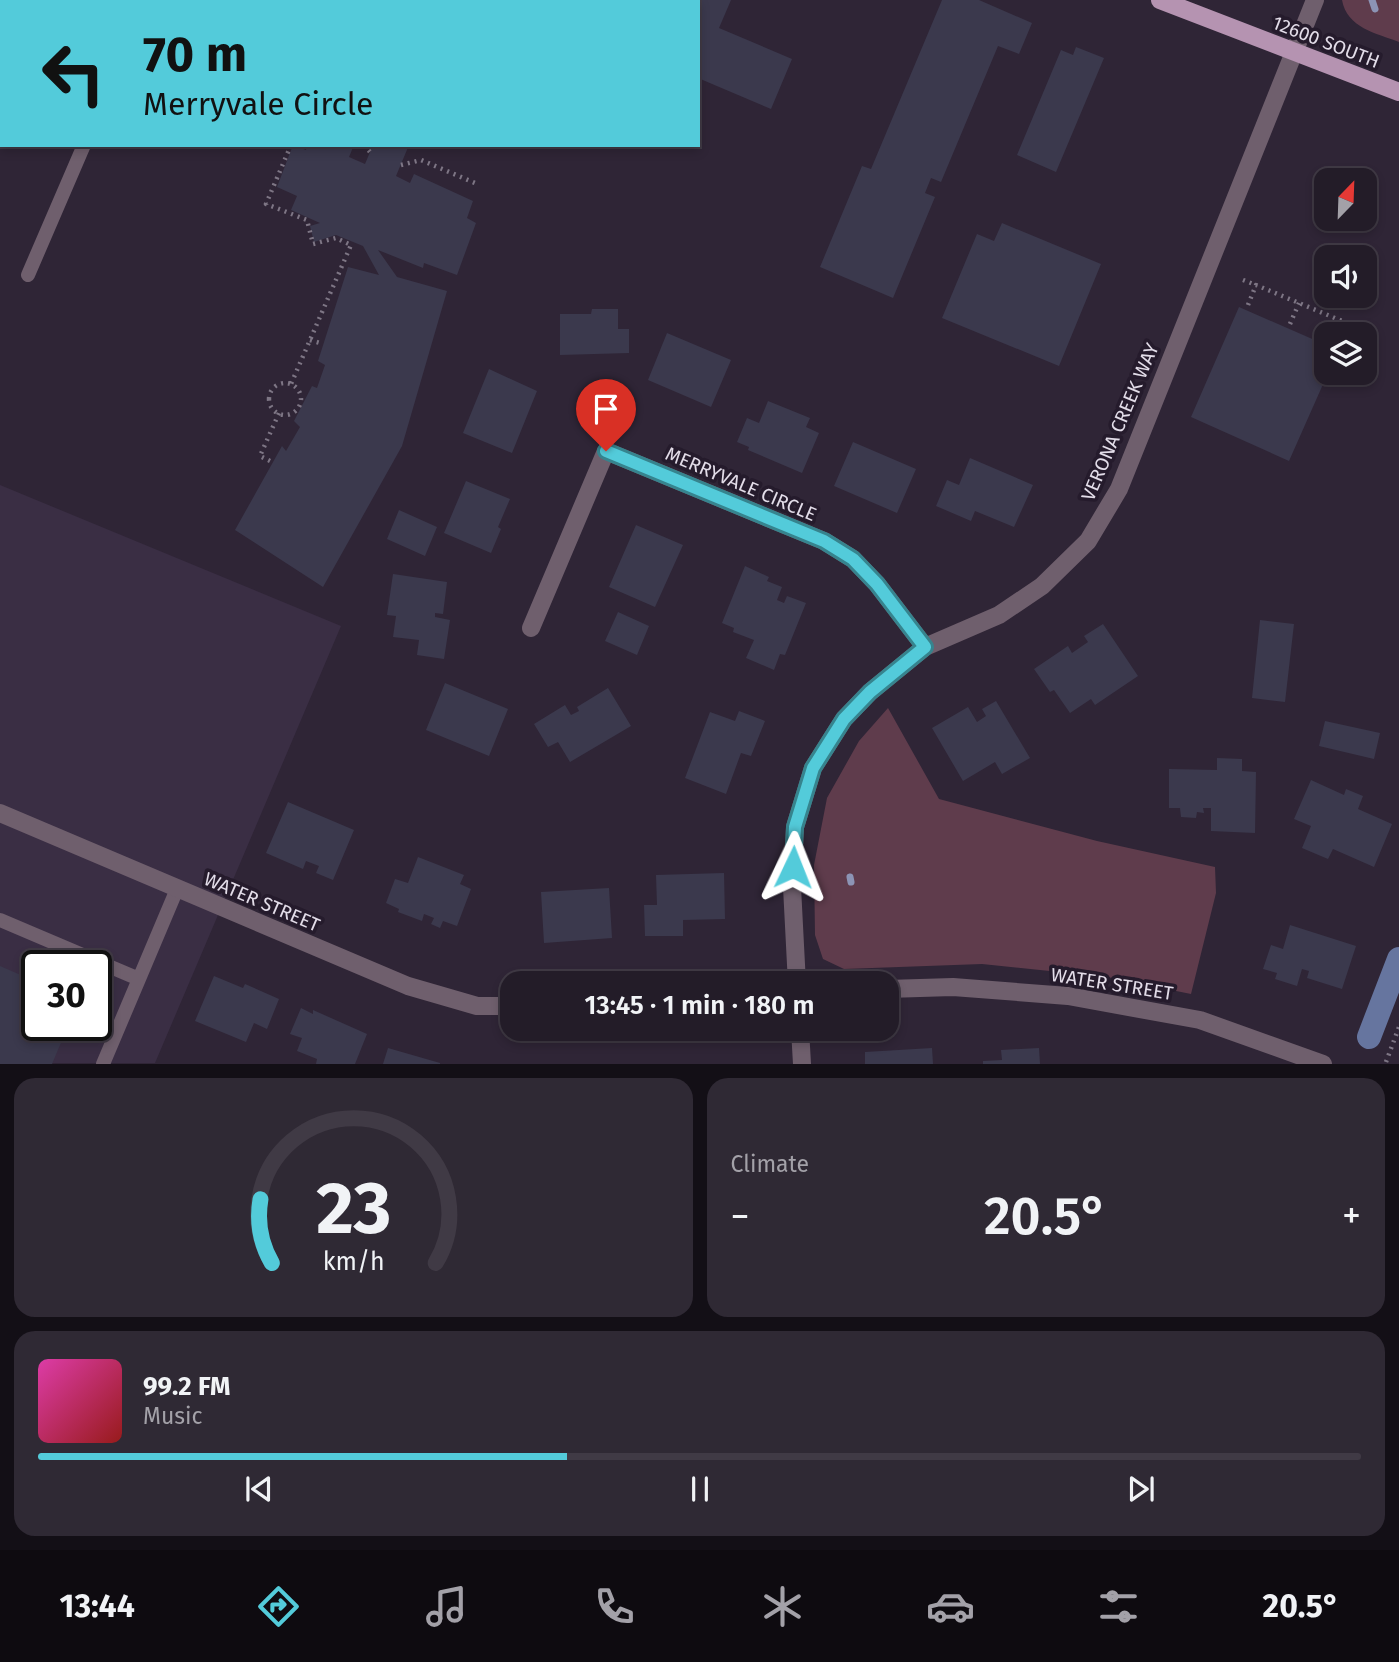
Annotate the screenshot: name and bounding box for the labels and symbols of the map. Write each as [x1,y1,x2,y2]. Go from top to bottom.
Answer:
street label: 12600 SOUTH [1269,11,1383,73]
north arrow [1314,168,1377,231]
street label: VERONA CREEK WAY [1076,339,1164,504]
pin [576,379,636,451]
street label: MERRYVALE CIRCLE [662,442,820,526]
position arrow [756,830,830,904]
street label: WATER STREET [201,867,324,937]
speed limit sign: 30 [21,950,112,1041]
street label: WATER STREET [1049,963,1175,1005]

